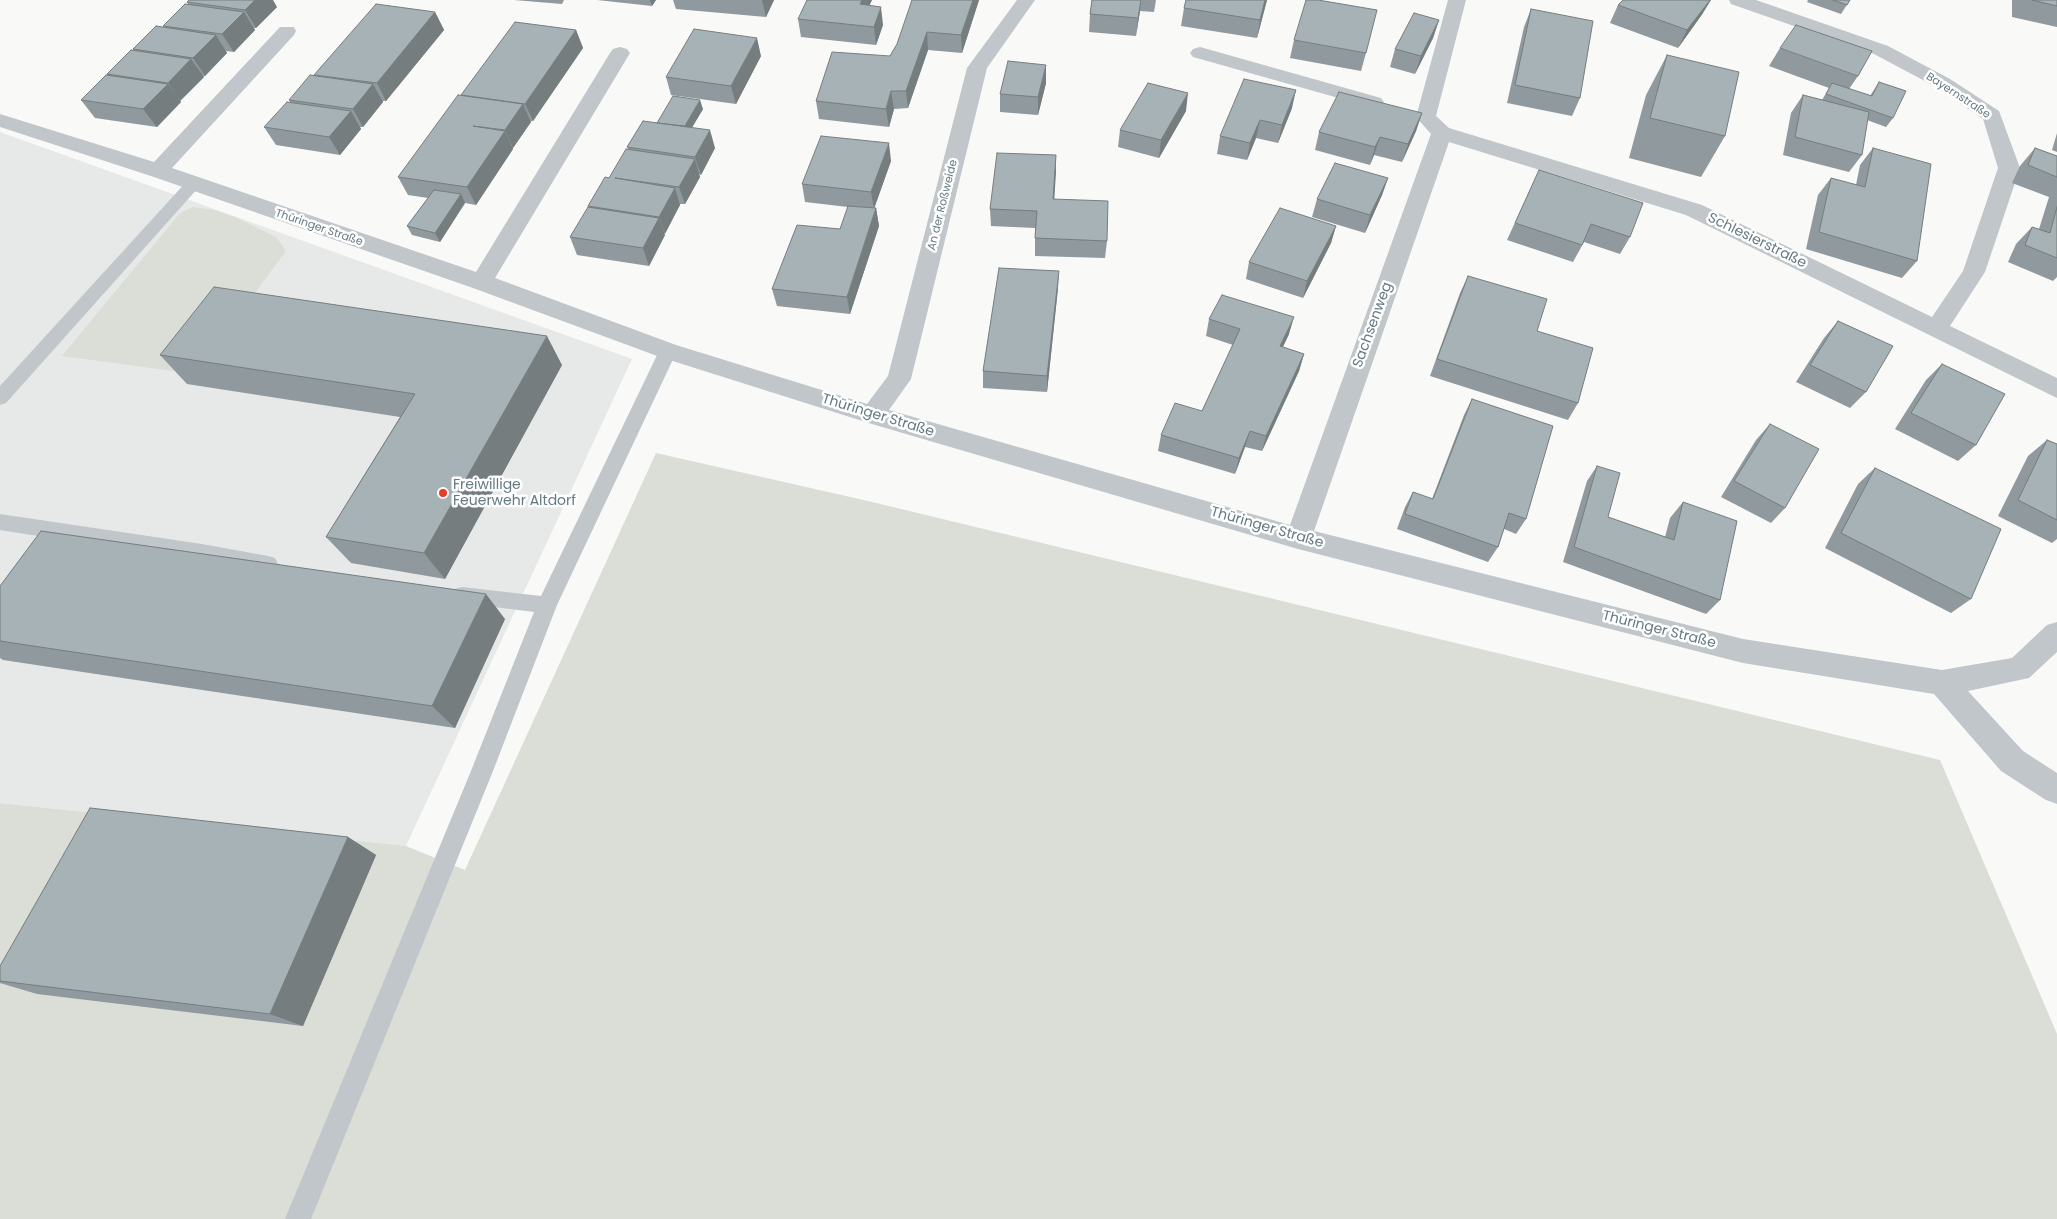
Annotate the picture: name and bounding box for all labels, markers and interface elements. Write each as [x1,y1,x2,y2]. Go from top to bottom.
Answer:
street label: Bayernstraße [1923,70,1993,122]
street label: An der Roßweide [925,158,961,252]
street label: Thüringer Straße [274,207,364,249]
street label: Schlesierstraße [1705,210,1809,272]
street label: Sachsenweg [1350,280,1396,370]
street label: Thüringer Straße [820,391,936,441]
place label: Freiwillige Feuerwehr Altdorf [453,477,576,510]
marker: Freiwillige Feuerwehr Altdorf [437,487,449,499]
street label: Thüringer Straße [1209,504,1325,552]
street label: Thüringer Straße [1600,608,1718,652]

